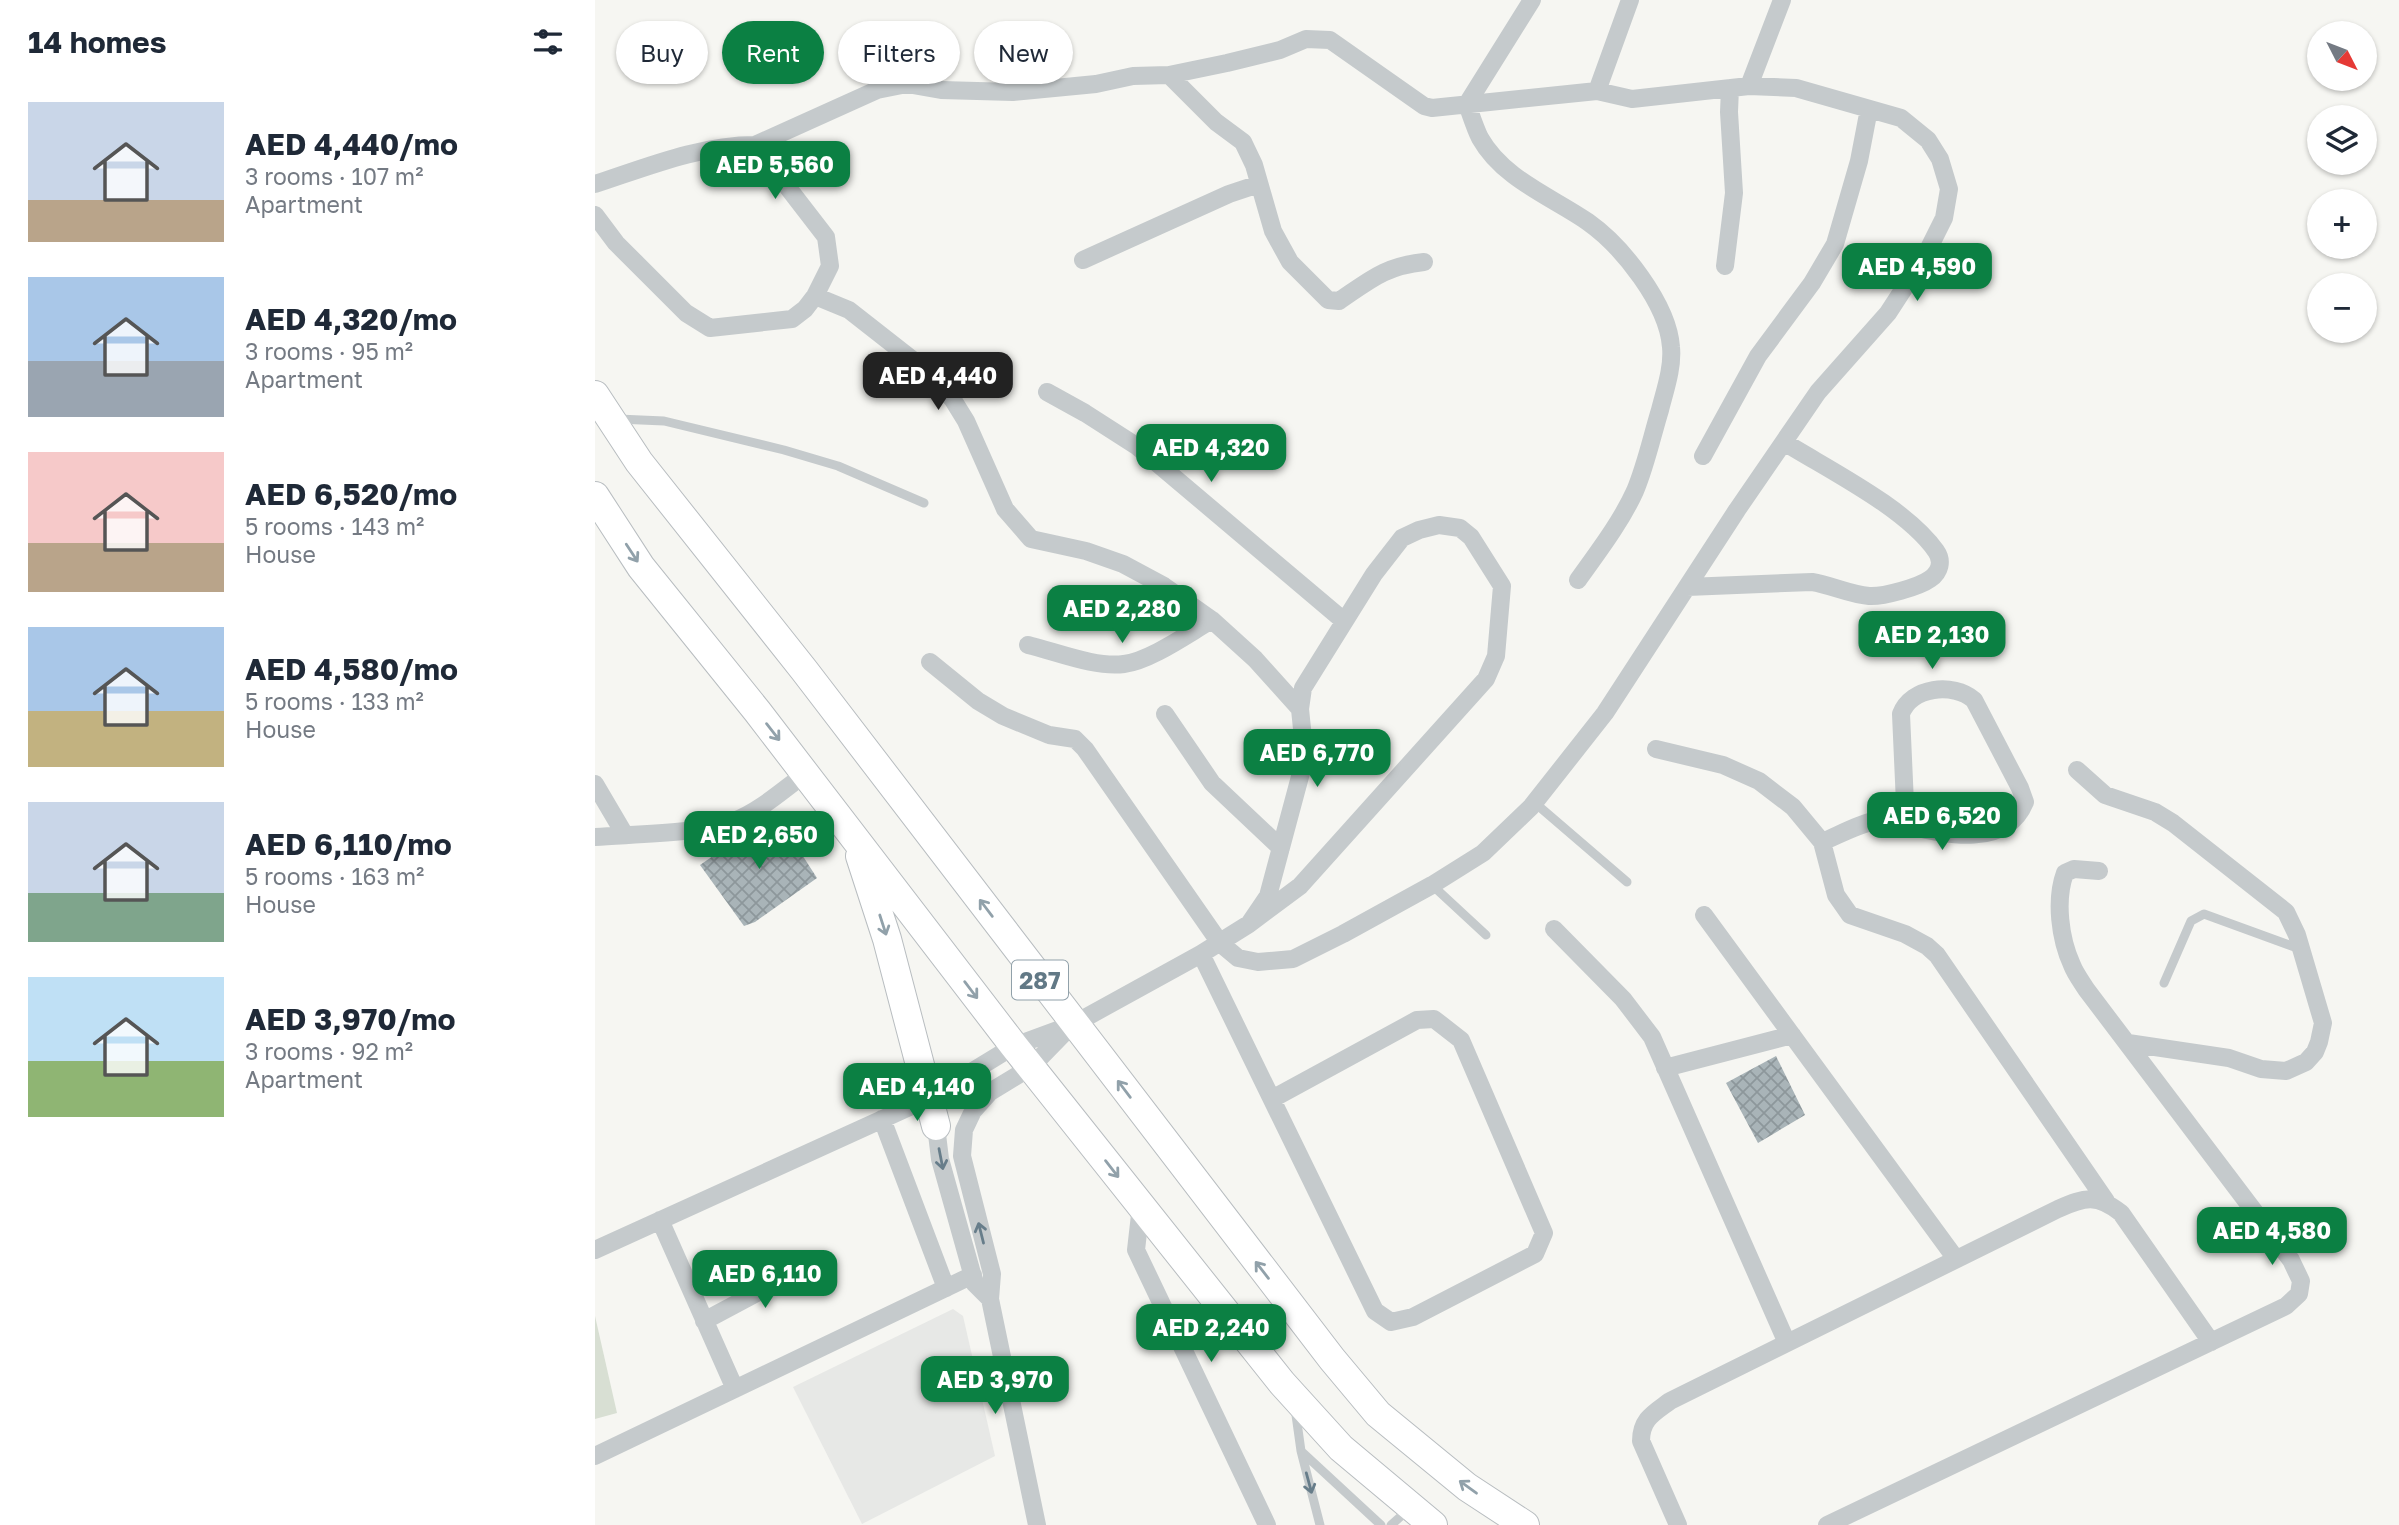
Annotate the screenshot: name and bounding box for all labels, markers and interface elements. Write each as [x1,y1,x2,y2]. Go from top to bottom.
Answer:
chip: Buy [616,21,708,84]
chip: Rent [722,21,824,84]
chip: Filters [838,21,960,84]
chip: New [974,21,1073,84]
north arrow [2307,21,2377,91]
map controls [2307,21,2377,343]
icon: filters [529,23,567,61]
text: 14 homes [28,24,167,60]
button: layers [2307,105,2377,175]
text: AED 4,440/mo [245,126,458,162]
icon: home [84,130,168,214]
pin: AED 5,560 [695,142,855,201]
text: AED 5,560 [716,150,834,178]
text: 3 rooms · 107 m² [245,162,423,190]
button: + [2307,189,2377,259]
text: Apartment [245,190,363,218]
pin: AED 4,590 [1837,244,1997,303]
text: AED 4,590 [1858,252,1976,280]
button: − [2307,273,2377,343]
text: AED 4,320/mo [245,301,457,337]
icon: home [84,305,168,389]
text: 3 rooms · 95 m² [245,337,413,365]
pin: AED 4,440 [858,352,1018,412]
text: AED 4,440 [879,361,997,389]
text: Apartment [245,365,363,393]
pin: AED 4,320 [1131,424,1291,484]
text: AED 4,320 [1152,433,1270,461]
text: AED 6,520/mo [245,476,457,512]
icon: home [84,480,168,564]
text: 5 rooms · 143 m² [245,512,424,540]
text: House [245,540,316,568]
one-way arrow [625,543,639,562]
pin: AED 2,280 [1042,586,1202,645]
text: AED 2,280 [1063,594,1181,622]
pin: AED 2,130 [1852,612,2012,671]
text: AED 2,130 [1874,620,1990,648]
text: AED 4,580/mo [245,651,458,687]
icon: home [84,655,168,739]
text: 5 rooms · 133 m² [245,687,424,715]
text: House [245,715,316,743]
one-way arrow [765,722,780,740]
pin: AED 6,770 [1237,730,1397,789]
text: AED 6,770 [1260,738,1374,766]
pin: AED 6,520 [1862,792,2022,852]
text: AED 6,520 [1883,801,2001,829]
pin: AED 2,650 [679,812,839,871]
text: AED 2,650 [700,820,818,848]
text: AED 6,110/mo [245,826,452,862]
icon: home [84,830,168,914]
text: 5 rooms · 163 m² [245,862,424,890]
text: House [245,890,316,918]
one-way arrow [978,900,993,918]
one-way arrow [877,914,890,936]
road number: 287 [1012,960,1068,1000]
one-way arrow [964,980,979,999]
text: AED 3,970/mo [245,1001,455,1037]
icon: home [84,1005,168,1089]
text: 3 rooms · 92 m² [245,1037,413,1065]
pin: AED 4,140 [837,1064,997,1123]
text: Apartment [245,1065,363,1093]
text: AED 4,140 [859,1072,975,1100]
one-way arrow [1116,1081,1131,1099]
one-way arrow [934,1147,948,1170]
one-way arrow [1104,1159,1119,1177]
pin: AED 4,580 [2192,1208,2352,1267]
text: AED 4,580 [2213,1216,2331,1244]
one-way arrow [974,1222,987,1244]
pin: AED 6,110 [685,1250,845,1310]
text: AED 6,110 [708,1259,822,1287]
one-way arrow [1255,1261,1270,1280]
pin: AED 2,240 [1131,1304,1291,1364]
text: AED 2,240 [1152,1313,1270,1341]
pin: AED 3,970 [915,1356,1075,1416]
text: AED 3,970 [937,1365,1053,1393]
one-way arrow [1303,1472,1316,1494]
one-way arrow [1459,1480,1478,1494]

